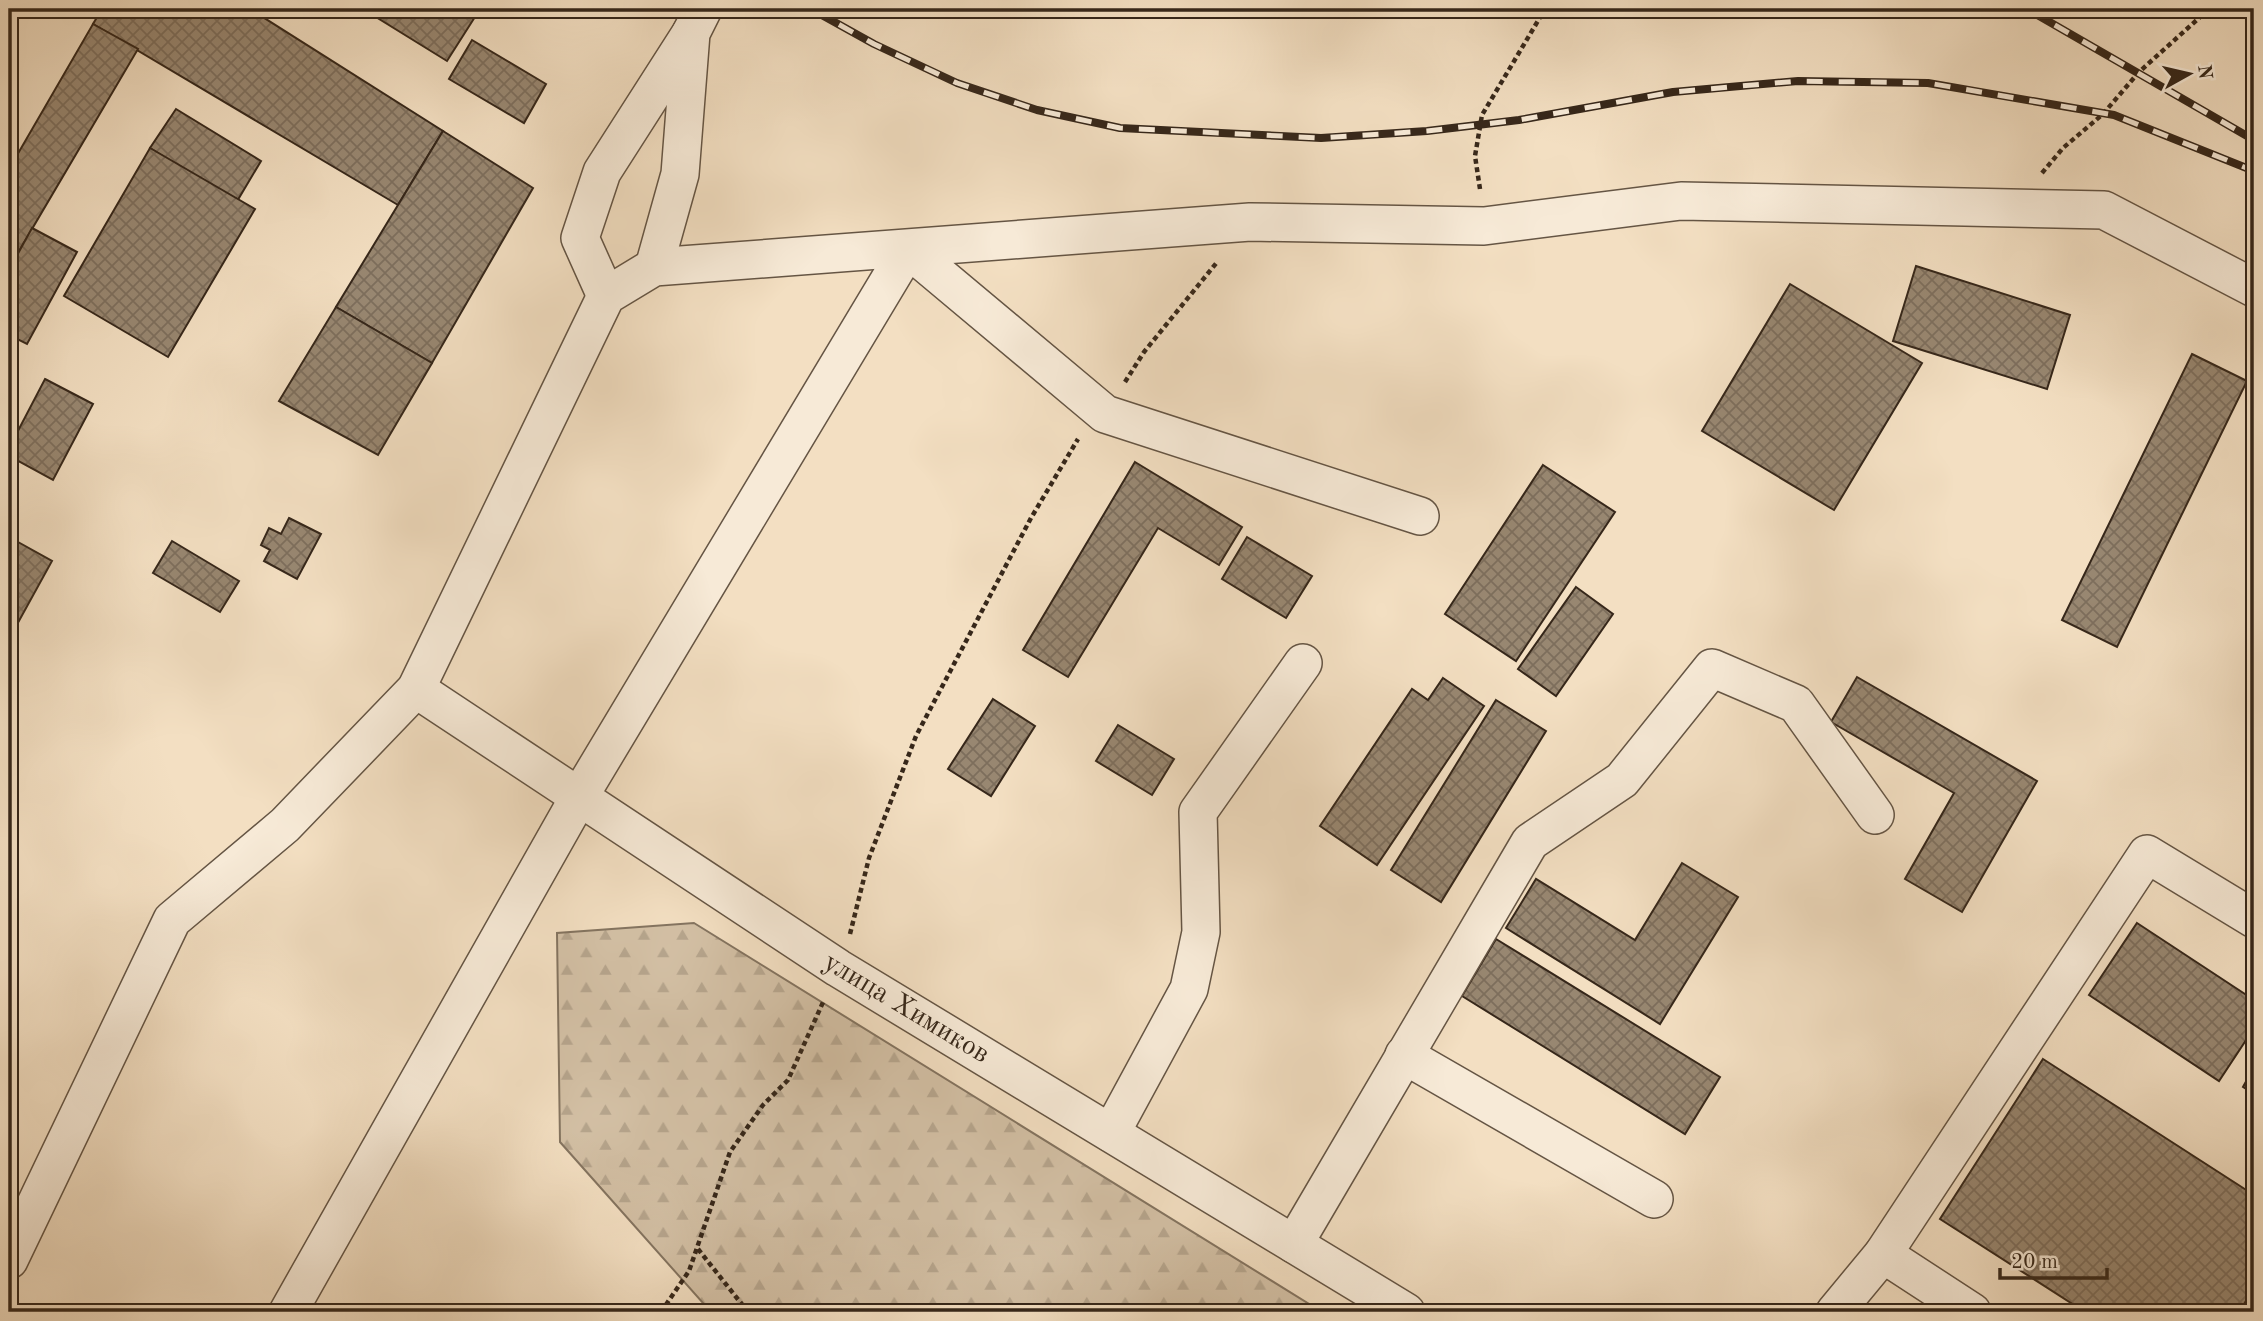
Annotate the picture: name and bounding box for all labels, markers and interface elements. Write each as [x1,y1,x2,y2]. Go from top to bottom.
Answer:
north arrow [2154,38,2224,108]
text: N [2193,63,2214,81]
street label: улица Химиков [818,949,994,1069]
scale bar [2000,1237,2107,1281]
text: 20 m [2011,1252,2058,1273]

